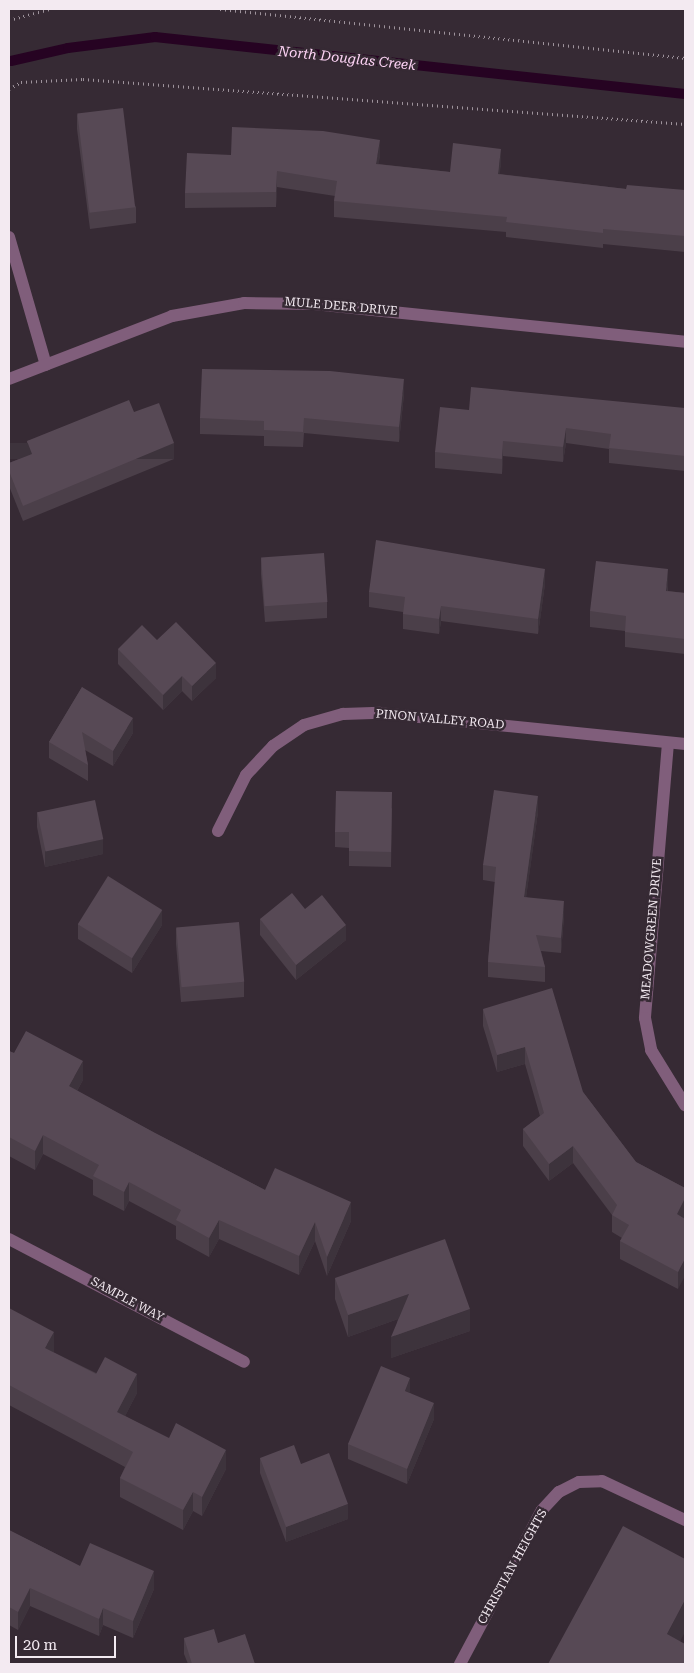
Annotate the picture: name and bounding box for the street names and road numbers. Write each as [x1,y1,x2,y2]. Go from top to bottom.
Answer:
street label: MULE DEER DRIVE [284,295,398,319]
street label: PINON VALLEY ROAD [375,707,505,733]
street label: MEADOWGREEN DRIVE [639,858,665,1000]
street label: SAMPLE WAY [88,1275,166,1325]
street label: CHRISTIAN HEIGHTS [475,1507,551,1627]

